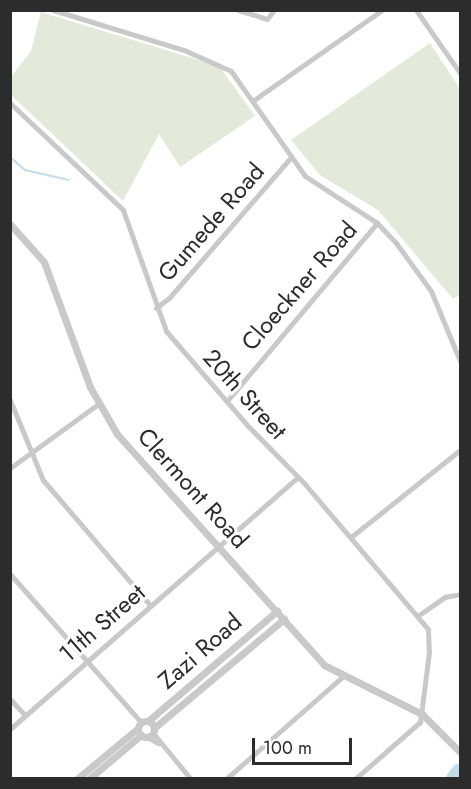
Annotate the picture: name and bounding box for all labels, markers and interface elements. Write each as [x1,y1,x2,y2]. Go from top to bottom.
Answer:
street label: Gumede Road [152,157,270,287]
street label: Cloeckner Road [235,216,363,356]
street label: 20th Street [197,343,293,445]
street label: Clermont Road [132,422,254,554]
street label: 11th Street [53,578,151,668]
street label: Zazi Road [152,607,248,695]
scale bar [255,726,356,764]
text: 100 m [263,735,312,761]

